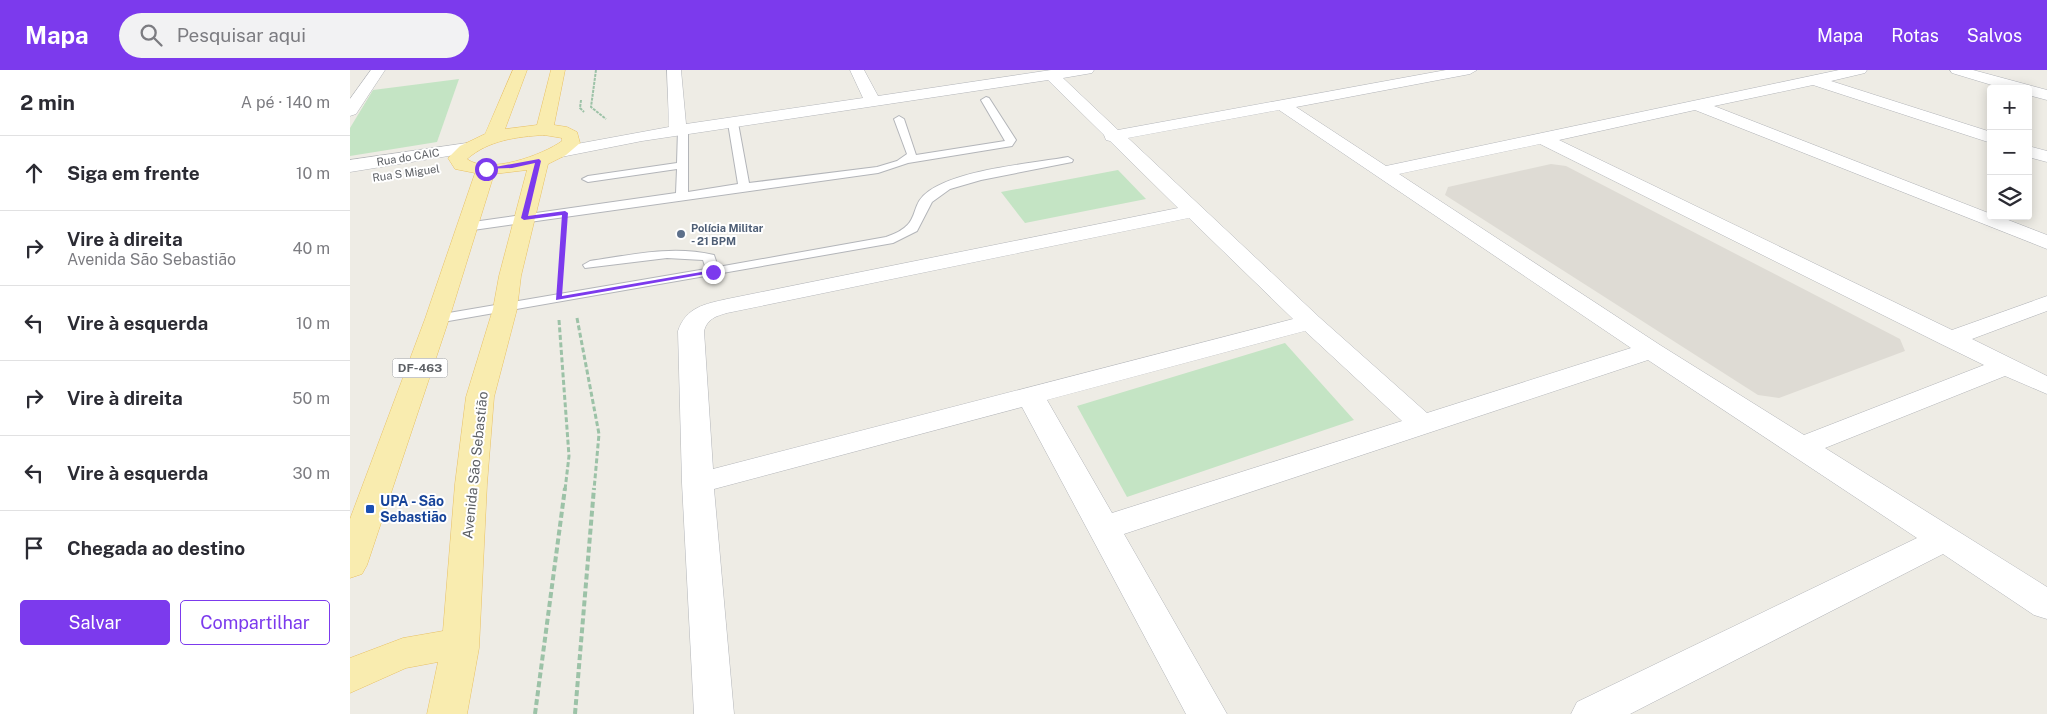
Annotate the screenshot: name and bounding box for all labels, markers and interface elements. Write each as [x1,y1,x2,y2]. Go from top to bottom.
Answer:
search box [119,13,469,58]
text: Mapa [25,21,89,49]
icon: search [137,21,165,49]
text: Pesquisar aqui [177,24,306,46]
text: Mapa [1817,25,1863,46]
text: Rotas [1891,25,1939,46]
text: Salvos [1967,25,2022,46]
map controls [1987,85,2032,220]
button: + [1987,85,2032,130]
text: 2 min [20,90,75,115]
text: A pé · 140 m [241,93,330,112]
button: − [1987,130,2032,175]
street label: Rua do CAIC [376,146,440,168]
route start [475,158,498,181]
icon: ahead [20,159,48,187]
text: Siga em frente [67,162,200,184]
street label: Rua S Miguel [372,162,440,184]
text: 10 m [296,164,330,183]
button: layers [1987,175,2032,220]
place label: Polícia Militar - 21 BPM [691,222,764,247]
text: Vire à direita [67,228,183,250]
marker: Polícia Militar - 21 BPM [675,228,687,240]
icon: right [20,234,48,262]
text: 40 m [292,239,330,258]
text: Avenida São Sebastião [67,250,236,269]
route end [702,261,725,284]
icon: left [20,309,48,337]
text: Vire à esquerda [67,312,208,334]
text: 10 m [296,314,330,333]
road number: DF-463 [392,358,448,378]
icon: right [20,384,48,412]
text: Vire à direita [67,387,183,409]
text: 50 m [292,389,330,408]
street label: Avenida São Sebastião [459,390,491,539]
icon: left [20,459,48,487]
text: Vire à esquerda [67,462,208,484]
text: 30 m [293,464,330,483]
place label: UPA - São Sebastião [380,493,447,525]
marker: UPA - São Sebastião [364,503,376,515]
icon: arrive [20,534,48,562]
text: Chegada ao destino [67,537,245,559]
button: Salvar [20,600,170,645]
button: Compartilhar [180,600,330,645]

